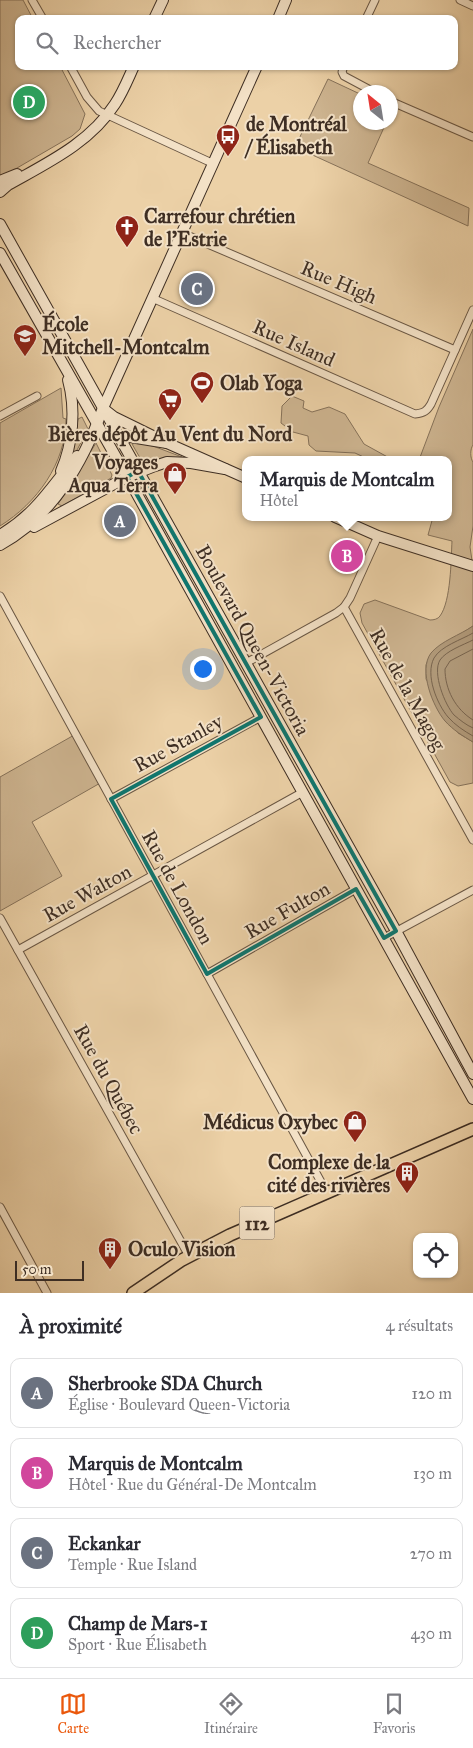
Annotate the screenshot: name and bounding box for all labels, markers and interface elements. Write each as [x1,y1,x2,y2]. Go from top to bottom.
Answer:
search box [15,15,458,70]
icon: search [33,29,61,57]
text: Rechercher [73,31,161,54]
pin: D [13,83,45,121]
north arrow [353,85,398,130]
place label: de Montréal / Élisabeth [244,112,347,159]
bus stop icon: de Montréal / Élisabeth [215,123,241,157]
place label: Carrefour chrétien de l'Estrie [144,204,296,251]
church icon: Carrefour chrétien de l'Estrie [114,214,140,248]
street label: Rue High [297,255,381,310]
pin: C [181,270,213,308]
place label: École Mitchell-Montcalm [42,310,210,359]
street label: Rue Island [249,314,339,372]
school or university icon: École Mitchell-Montcalm [12,323,38,357]
sports icon: Olab Yoga [189,370,215,404]
place label: Olab Yoga [220,371,303,396]
supermarket icon: Bières dépôt Au Vent du Nord [157,387,183,421]
place label: Bières dépôt Au Vent du Nord [48,422,293,447]
place label: Voyages Aqua Terra [66,450,159,498]
popup [242,456,452,521]
shop icon: Voyages Aqua Terra [162,461,188,495]
text: Marquis de Montcalm [260,468,434,491]
text: Hôtel [260,491,298,510]
pin: A [104,502,136,540]
pin: B [331,537,363,575]
street label: Boulevard Queen-Victoria [191,540,316,740]
street label: Rue de la Magog [364,624,452,755]
your location [190,656,216,682]
street label: Rue Stanley [129,708,227,777]
street label: Rue de London [137,826,219,948]
street label: Rue Walton [39,859,135,927]
street label: Rue Fulton [240,876,334,944]
street label: Rue du Québec [69,1020,149,1138]
shop icon: Médicus Oxybec [342,1109,368,1143]
place label: Médicus Oxybec [203,1110,339,1135]
place label: Complexe de la cité des rivières [267,1150,391,1197]
building icon: Complexe de la cité des rivières [394,1160,420,1194]
road number: 112 [240,1206,274,1240]
map controls [413,1233,458,1278]
button: locate [413,1233,458,1278]
building icon: Oculo Vision [97,1236,123,1270]
place label: Oculo Vision [128,1237,236,1261]
scale bar [15,1258,84,1281]
text: 50 m [22,1261,51,1278]
text: À proximité [20,1313,122,1339]
text: 4 résultats [386,1316,453,1335]
text: Sherbrooke SDA Church [68,1372,262,1395]
text: A [32,1384,42,1403]
text: 120 m [412,1384,452,1403]
text: Église · Boulevard Queen-Victoria [68,1395,290,1414]
text: Marquis de Montcalm [68,1452,243,1475]
text: B [32,1464,42,1483]
text: 130 m [413,1464,452,1483]
text: Hôtel · Rue du Général-De Montcalm [68,1475,317,1494]
text: Eckankar [68,1532,141,1555]
text: C [32,1544,42,1563]
text: 270 m [410,1544,452,1563]
text: Temple · Rue Island [68,1555,197,1574]
text: Champ de Mars-1 [68,1612,208,1635]
text: D [31,1624,43,1643]
text: 430 m [410,1624,452,1643]
text: Sport · Rue Élisabeth [68,1635,207,1654]
tab: Carte [58,1690,89,1737]
tab: Itinéraire [204,1690,258,1737]
tab: Favoris [373,1690,415,1737]

